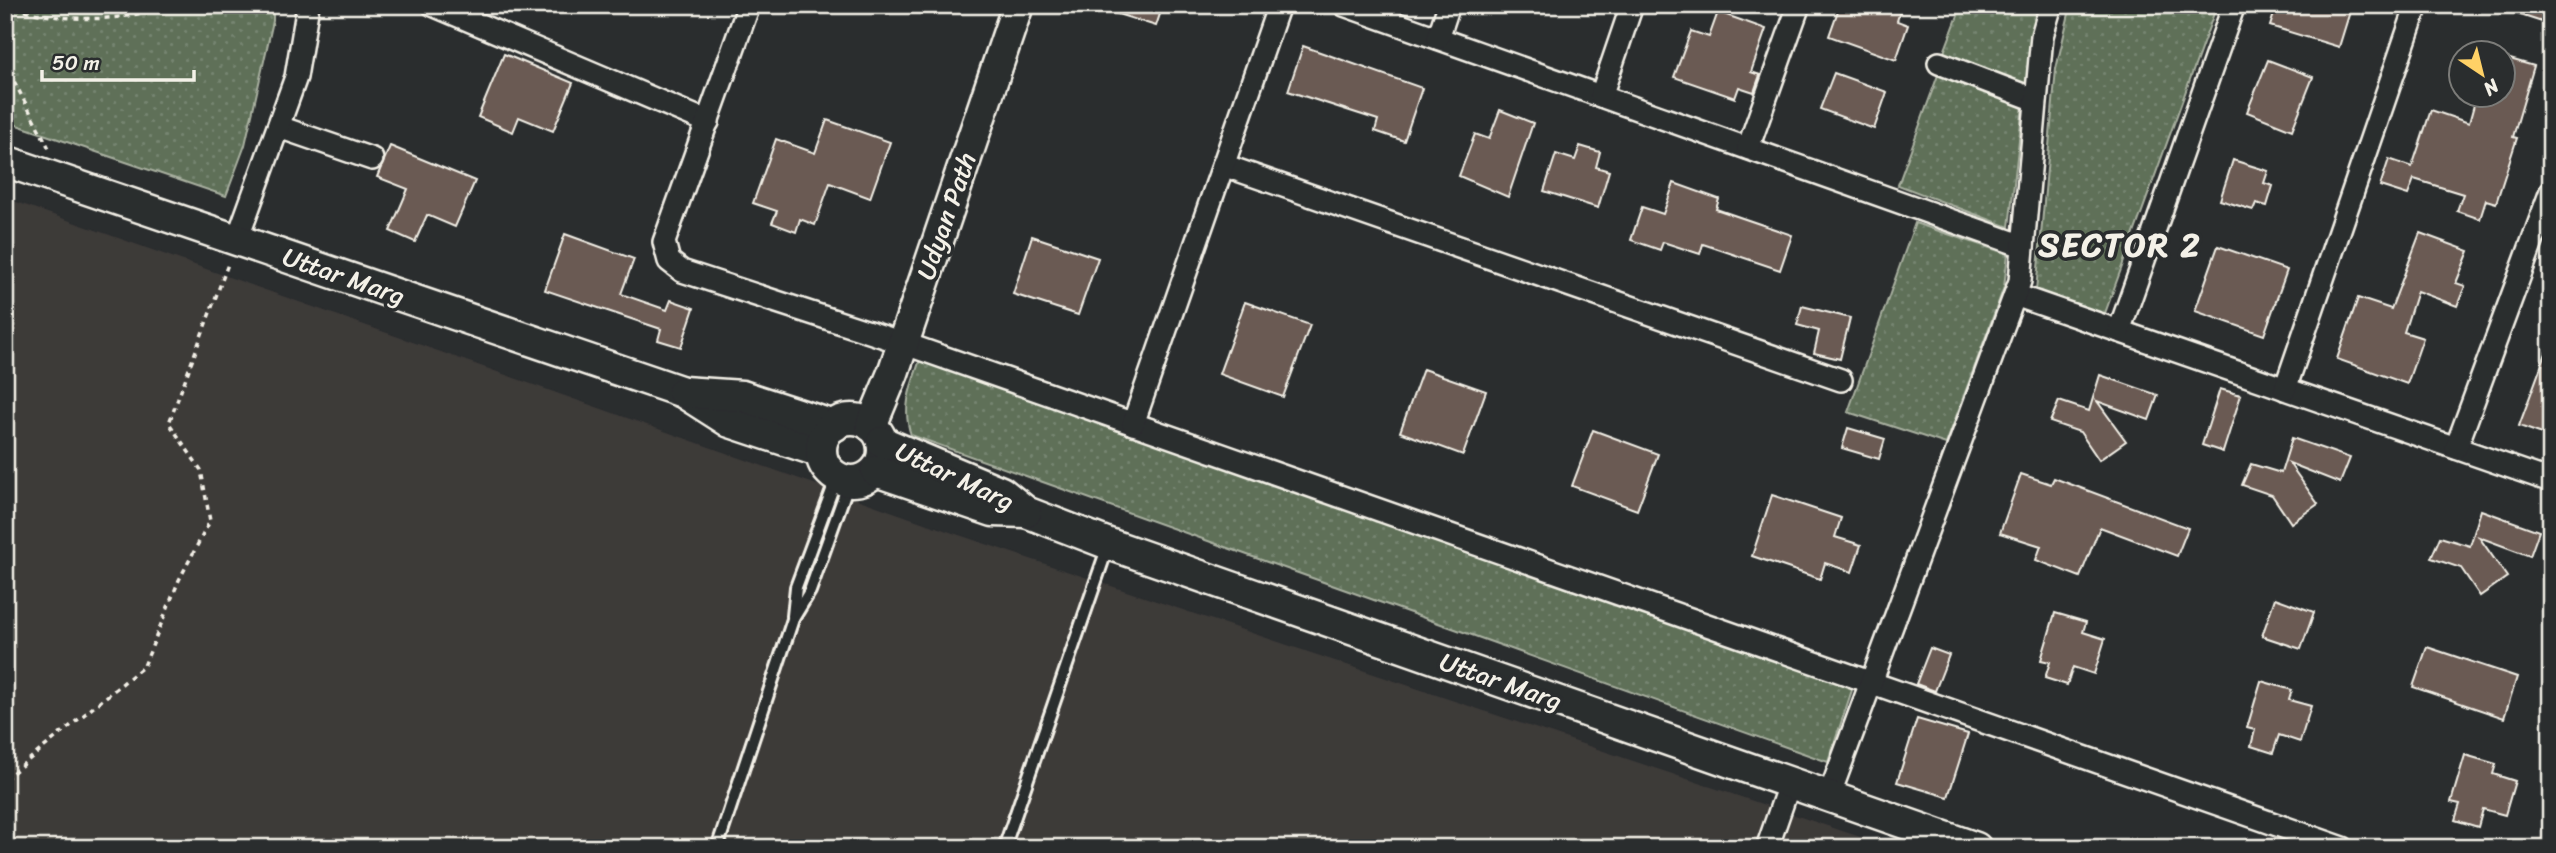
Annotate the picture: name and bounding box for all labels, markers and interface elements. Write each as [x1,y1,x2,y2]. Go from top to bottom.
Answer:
scale bar [42,38,194,82]
north arrow [2448,38,2518,108]
text: 50 m [52,44,100,82]
text: N [2476,70,2507,105]
street label: Udyan Path [903,146,989,286]
district label: SECTOR 2 [2037,216,2202,274]
street label: Uttar Marg [276,234,412,318]
street label: Uttar Marg [888,428,1022,524]
street label: Uttar Marg [1433,639,1569,723]

